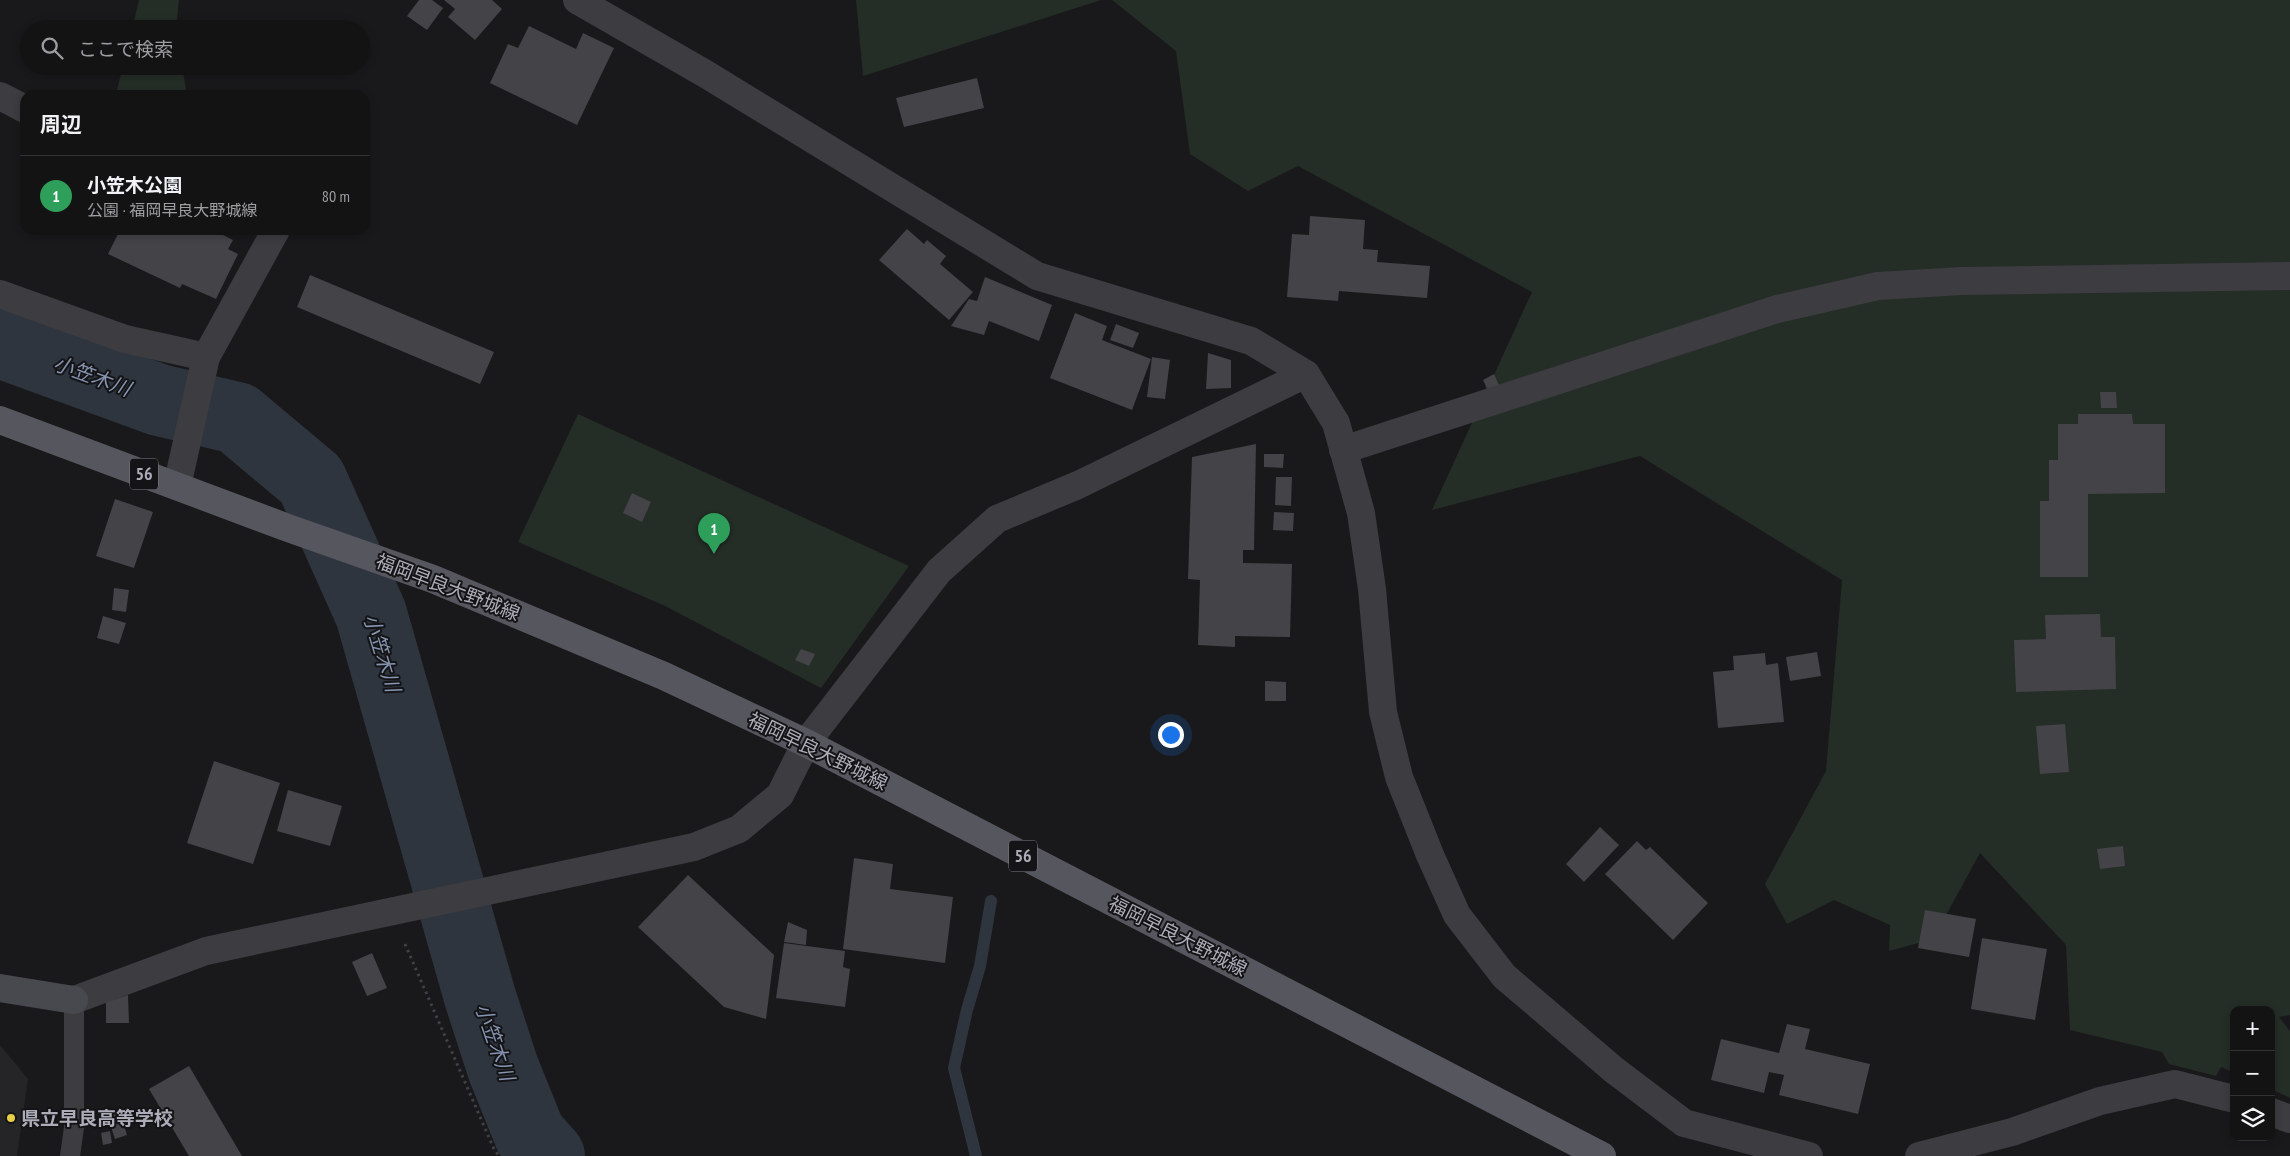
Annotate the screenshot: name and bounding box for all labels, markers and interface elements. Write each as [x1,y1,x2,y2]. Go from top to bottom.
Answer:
search box [20,20,370,75]
icon: search [38,34,66,62]
text: ここで検索 [78,37,173,61]
text: 周辺 [40,111,82,138]
text: 小笠木公園 [87,173,182,197]
text: 1 [52,186,60,206]
text: 80 m [322,186,350,206]
text: 公園 · 福岡早良大野城線 [87,200,257,220]
water label: 小笠木川 [50,350,136,403]
road number: 56 [130,458,158,489]
pin: 1 [698,513,730,554]
street label: 福岡早良大野城線 [373,549,523,625]
water label: 小笠木川 [358,611,407,697]
street label: 福岡早良大野城線 [744,707,892,795]
your location [1158,722,1184,748]
road number: 56 [1009,840,1037,871]
street label: 福岡早良大野城線 [1105,891,1251,981]
water label: 小笠木川 [470,1000,521,1086]
map controls [2230,1006,2275,1141]
button: + [2230,1006,2275,1051]
button: − [2230,1051,2275,1096]
button: layers [2230,1096,2275,1141]
place label: 県立早良高等学校 [21,1106,173,1130]
marker: 県立早良高等学校 [5,1112,17,1124]

